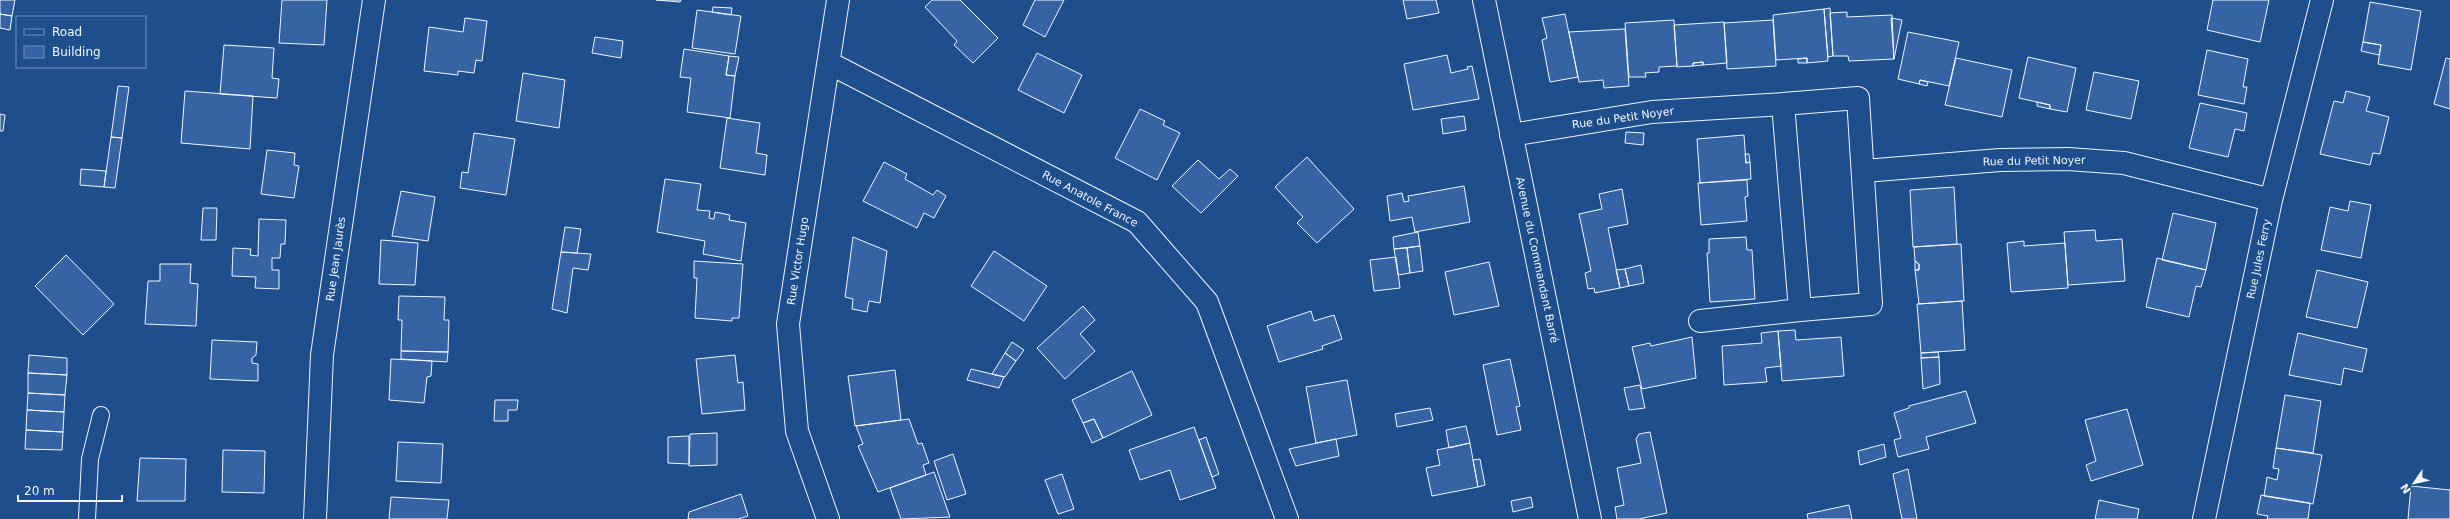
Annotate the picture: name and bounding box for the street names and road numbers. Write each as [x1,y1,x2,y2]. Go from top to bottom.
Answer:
street label: Rue du Petit Noyer [1571,104,1675,132]
street label: Rue du Petit Noyer [1983,154,2086,168]
street label: Rue Anatole France [1040,168,1140,230]
street label: Avenue du Commandant Barré [1513,176,1561,344]
street label: Rue Jean Jaurès [324,216,348,302]
street label: Rue Victor Hugo [785,216,811,306]
street label: Rue Jules Ferry [2244,217,2274,300]

